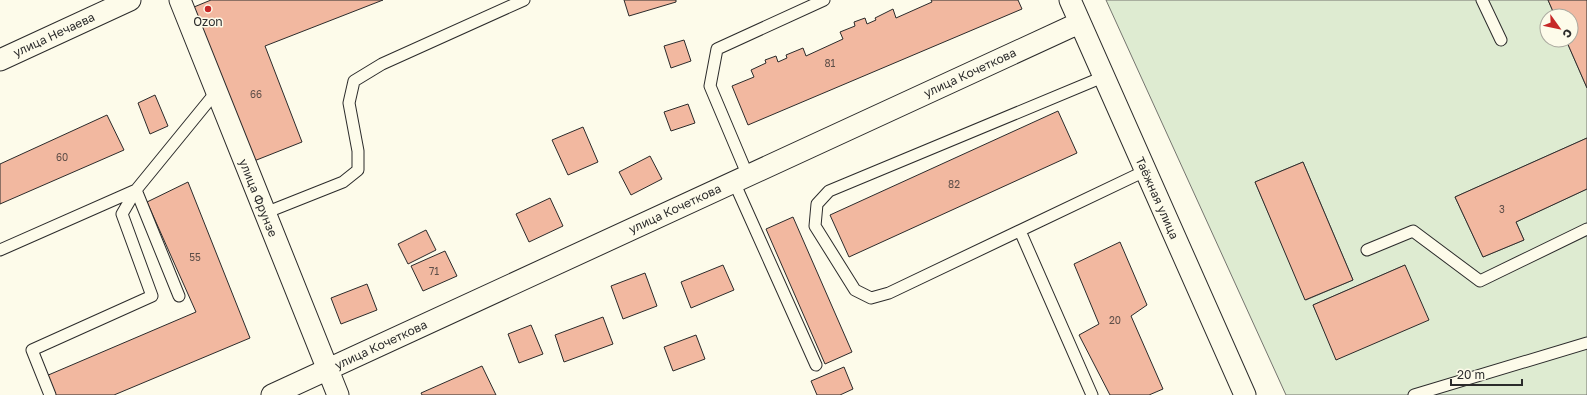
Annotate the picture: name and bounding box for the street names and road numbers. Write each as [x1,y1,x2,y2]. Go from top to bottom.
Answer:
street label: улица Нечаева [11,9,97,60]
street label: улица Кочеткова [921,45,1018,101]
street label: Таёжная улица [1133,154,1182,241]
street label: улица Фрунзе [236,157,281,239]
street label: улица Кочеткова [626,181,723,237]
street label: улица Кочеткова [332,317,429,373]

